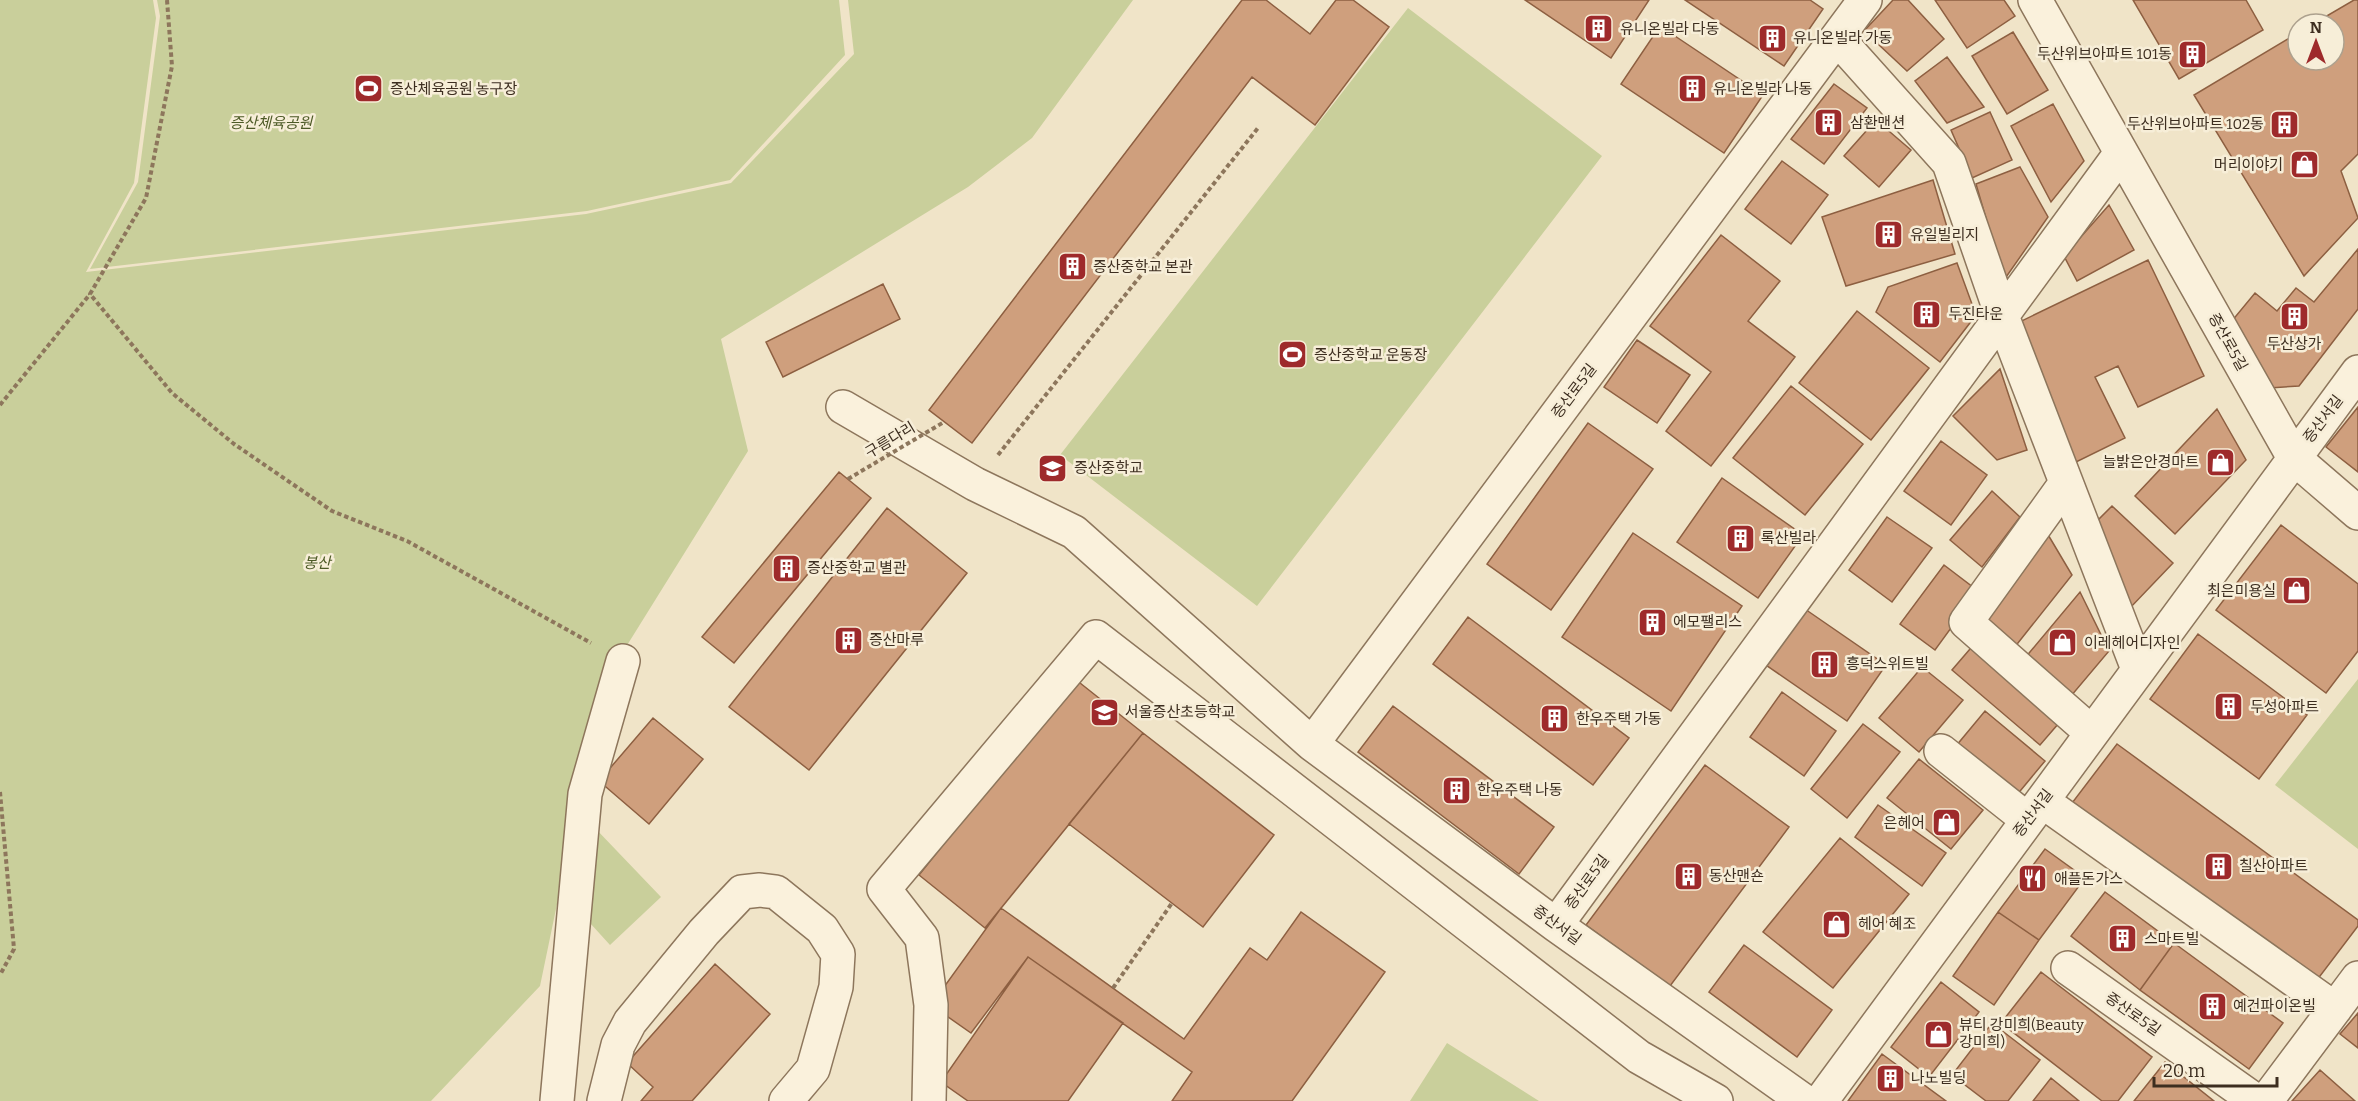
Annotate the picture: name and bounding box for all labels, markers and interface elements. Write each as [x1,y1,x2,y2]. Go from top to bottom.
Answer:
north arrow [2286,12,2346,72]
building icon: 유니온빌라 다동 [1583,13,1615,45]
text: N [2310,18,2322,37]
place label: 유니온빌라 다동 [1620,20,1720,38]
building icon: 유니온빌라 가동 [1756,22,1788,54]
place label: 유니온빌라 가동 [1793,29,1893,47]
building icon: 두산위브아파트 101동 [2177,38,2209,70]
place label: 두산위브아파트 101동 [2037,45,2172,63]
sports icon: 증산체육공원 농구장 [353,73,385,105]
building icon: 유니온빌라 나동 [1676,73,1708,105]
place label: 증산체육공원 농구장 [390,80,517,98]
place label: 유니온빌라 나동 [1713,80,1813,98]
building icon: 삼환맨션 [1813,107,1845,139]
building icon: 두산위브아파트 102동 [2269,108,2301,140]
park label: 증산체육공원 [230,114,314,132]
place label: 삼환맨션 [1850,114,1905,132]
place label: 두산위브아파트 102동 [2127,115,2264,133]
shop icon: 머리이야기 [2288,149,2320,181]
place label: 머리이야기 [2214,156,2283,174]
building icon: 유일빌리지 [1873,219,1905,251]
place label: 유일빌리지 [1910,226,1979,244]
building icon: 증산중학교 본관 [1056,251,1088,283]
place label: 증산중학교 본관 [1093,258,1193,276]
building icon: 두진타운 [1911,298,1943,330]
building icon: 두산상가 [2278,301,2310,333]
place label: 두진타운 [1948,305,2003,323]
street label: 증산로5길 [2205,310,2251,374]
place label: 두산상가 [2266,335,2322,353]
sports icon: 증산중학교 운동장 [1277,339,1309,371]
place label: 증산중학교 운동장 [1314,346,1428,364]
street label: 증산로5길 [1548,360,1600,422]
street label: 증산서길 [2299,392,2347,446]
street label: 구름다리 [862,418,918,462]
shop icon: 늘밝은안경마트 [2204,446,2236,478]
school or university icon: 증산중학교 [1037,452,1069,484]
place label: 늘밝은안경마트 [2102,453,2199,471]
place label: 증산중학교 [1074,459,1143,477]
building icon: 록산빌라 [1724,522,1756,554]
place label: 록산빌라 [1761,529,1816,547]
building icon: 증산중학교 별관 [770,552,802,584]
park label: 봉산 [303,554,333,572]
place label: 증산중학교 별관 [807,559,907,577]
shop icon: 최은미용실 [2281,575,2313,607]
place label: 최은미용실 [2207,582,2276,600]
building icon: 에모팰리스 [1636,606,1668,638]
place label: 에모팰리스 [1673,613,1742,631]
building icon: 증산마루 [832,624,864,656]
shop icon: 이레헤어디자인 [2047,627,2079,659]
place label: 증산마루 [869,631,924,649]
place label: 이레헤어디자인 [2084,634,2181,652]
building icon: 흥덕스위트빌 [1809,648,1841,680]
place label: 흥덕스위트빌 [1846,655,1929,673]
building icon: 두성아파트 [2213,691,2245,723]
school or university icon: 서울증산초등학교 [1088,696,1120,728]
place label: 두성아파트 [2250,698,2319,716]
place label: 서울증산초등학교 [1125,703,1235,721]
building icon: 한우주택 가동 [1539,703,1571,735]
place label: 한우주택 가동 [1576,710,1662,728]
building icon: 한우주택 나동 [1440,774,1472,806]
place label: 한우주택 나동 [1477,781,1563,799]
street label: 증산서길 [2009,786,2057,840]
shop icon: 은헤어 [1930,807,1962,839]
place label: 은헤어 [1884,814,1925,832]
building icon: 칠산아파트 [2202,850,2234,882]
street label: 증산로5길 [1561,851,1613,913]
place label: 칠산아파트 [2239,857,2308,875]
building icon: 동산맨숀 [1672,860,1704,892]
restaurant icon: 애플돈가스 [2017,863,2049,895]
place label: 동산맨숀 [1709,867,1764,885]
place label: 애플돈가스 [2054,870,2123,888]
street label: 증산서길 [1529,901,1585,949]
shop icon: 헤어 혜조 [1821,908,1853,940]
place label: 헤어 혜조 [1858,915,1916,933]
building icon: 스마트빌 [2107,923,2139,955]
place label: 스마트빌 [2144,930,2199,948]
street label: 증산로5길 [2102,988,2164,1040]
building icon: 예건파이온빌 [2196,990,2228,1022]
place label: 예건파이온빌 [2233,997,2316,1015]
place label: 뷰티 강미희(Beauty 강미희) [1959,1016,2084,1051]
shop icon: 뷰티 강미희(Beauty 강미희) [1922,1018,1954,1050]
scale bar [2154,1050,2277,1088]
text: 20 m [2163,1060,2205,1082]
building icon: 나노빌딩 [1874,1062,1906,1094]
place label: 나노빌딩 [1911,1069,1966,1087]

